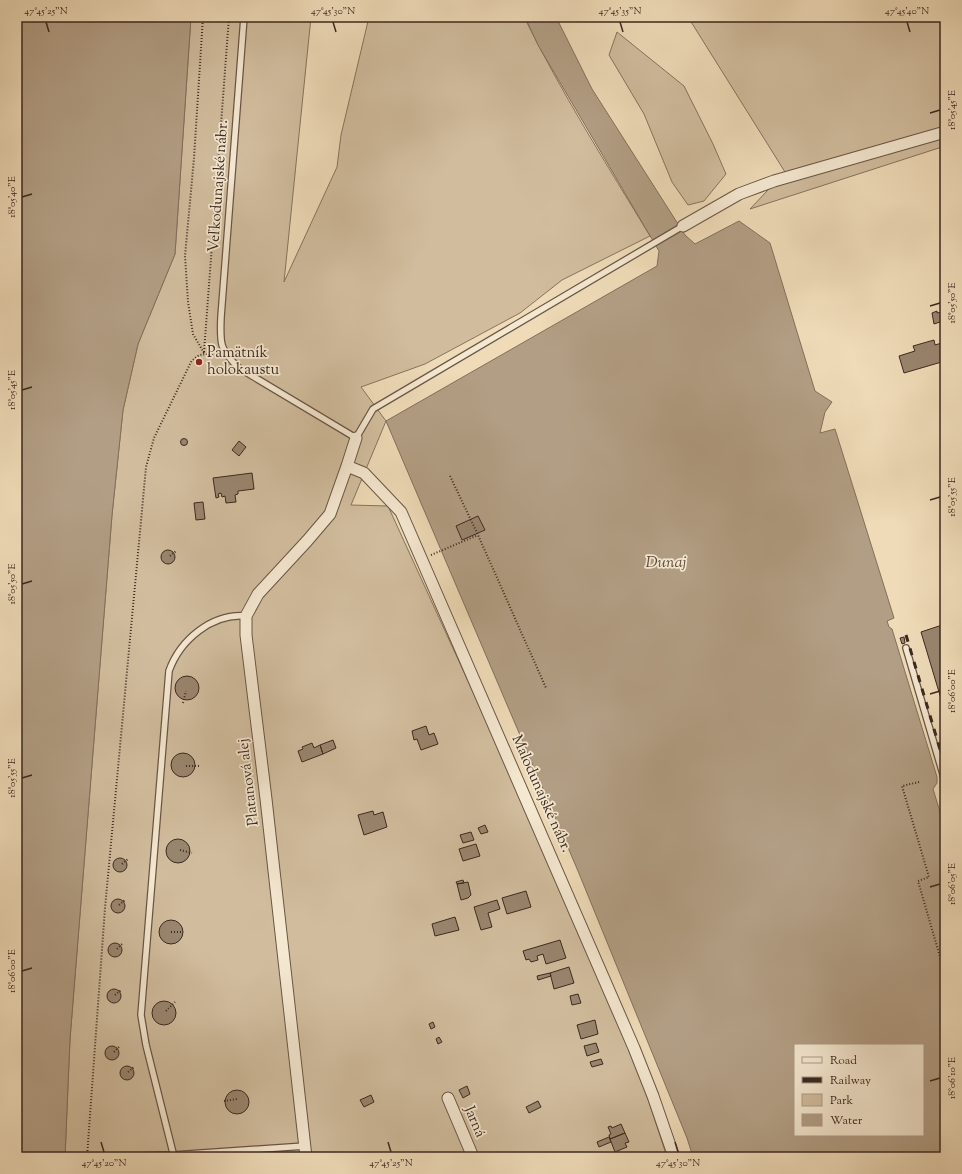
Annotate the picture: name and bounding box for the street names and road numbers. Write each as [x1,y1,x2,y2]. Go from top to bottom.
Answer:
street label: Veľkodunajské nábr. [204,119,234,253]
street label: Malodunajské nábr. [506,732,576,856]
street label: Platanová alej [233,737,265,827]
street label: Jarná [458,1102,490,1141]

